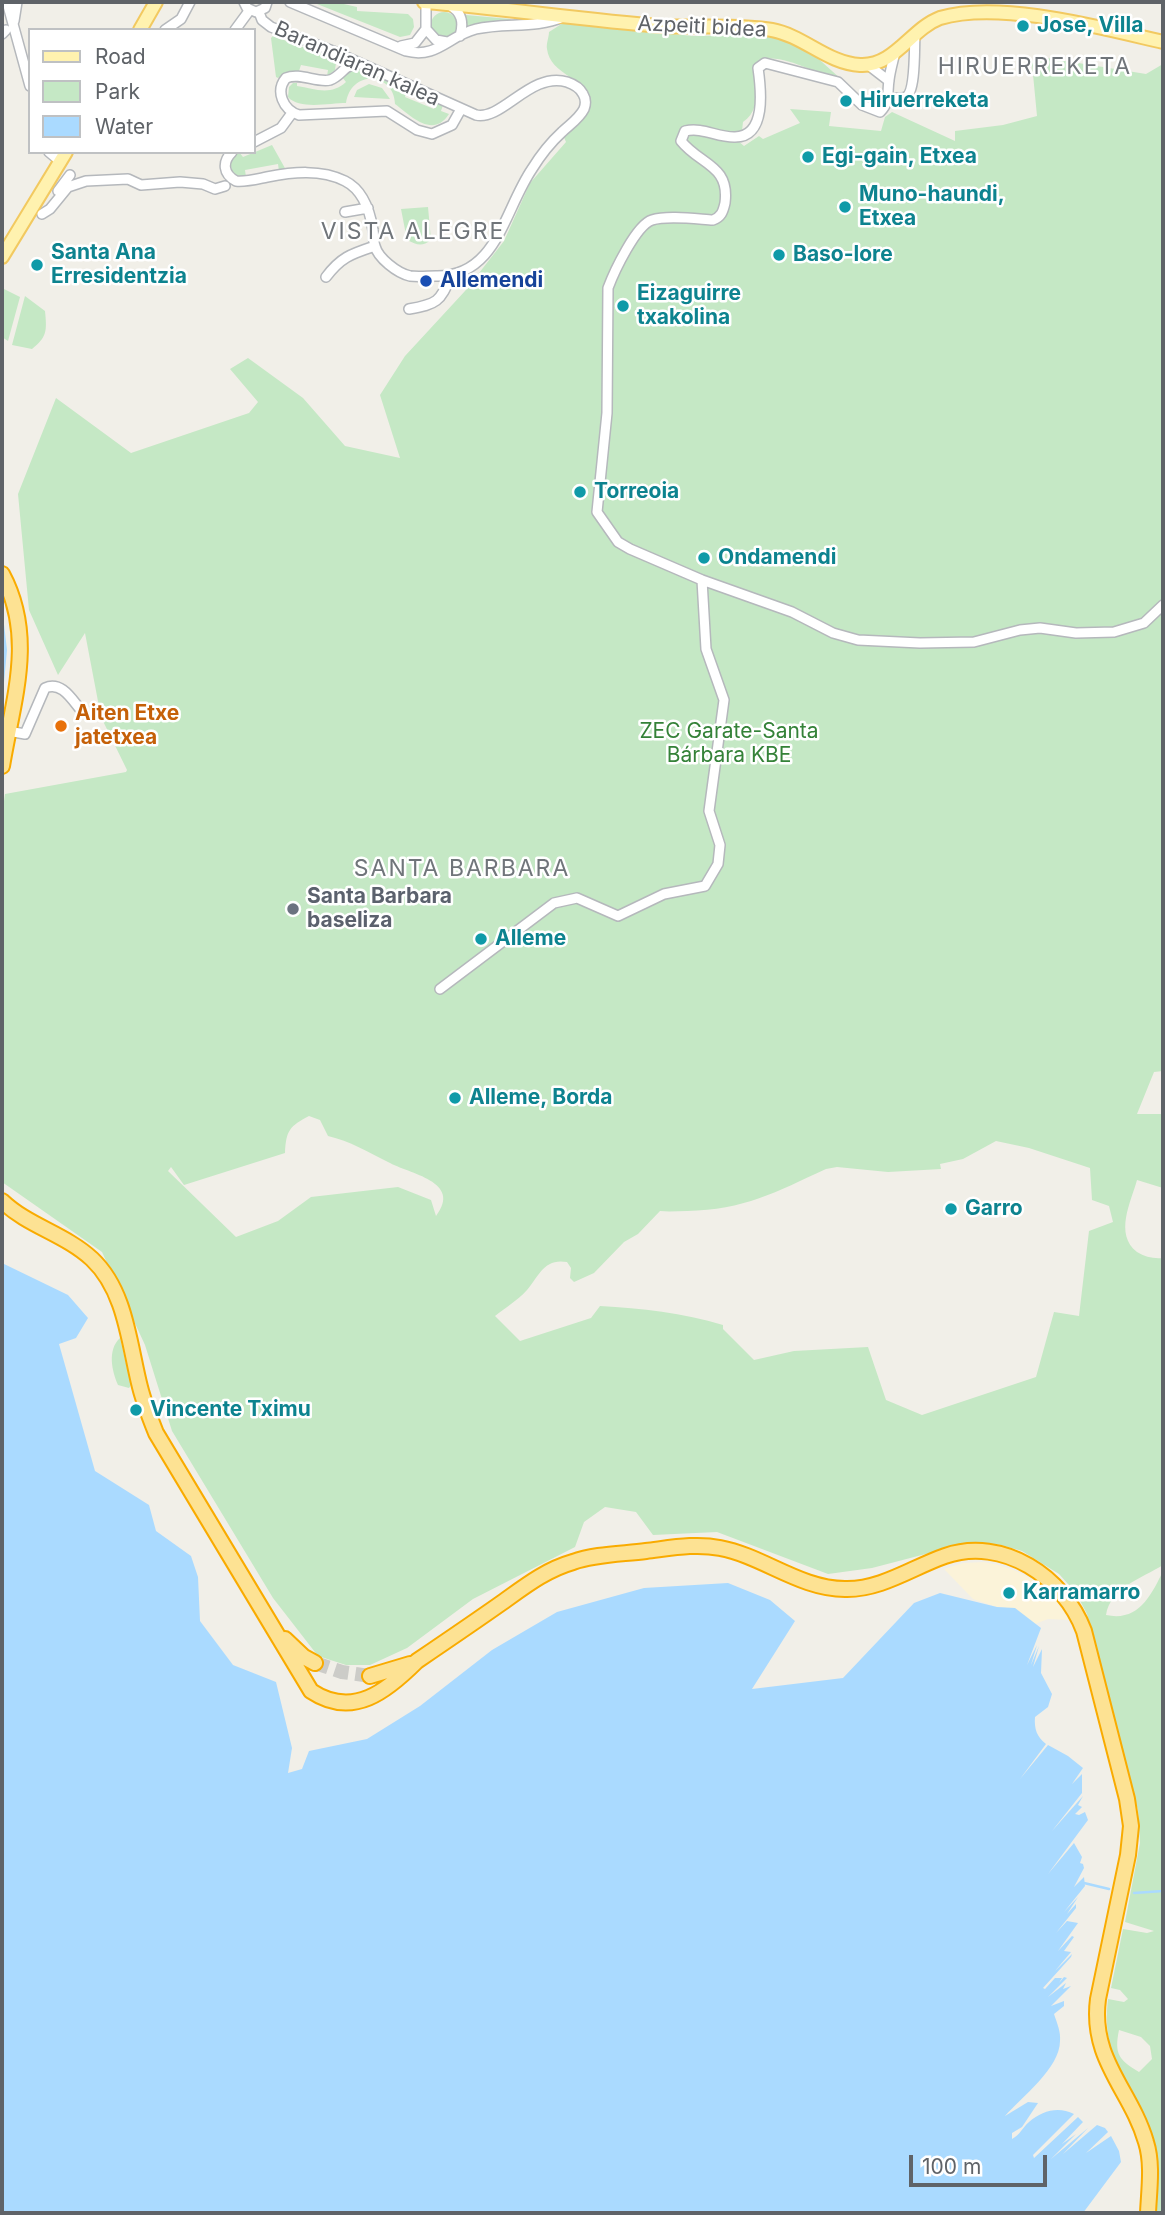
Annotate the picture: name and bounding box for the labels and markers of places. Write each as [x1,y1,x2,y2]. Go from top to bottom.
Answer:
place label: Jose, Villa [1037,13,1143,39]
marker: Jose, Villa [1015,18,1031,34]
place label: Hiruerreketa [860,88,989,114]
marker: Hiruerreketa [838,93,854,109]
place label: Egi-gain, Etxea [822,144,977,170]
marker: Egi-gain, Etxea [800,149,816,165]
place label: Muno-haundi, Etxea [859,182,1005,232]
marker: Muno-haundi, Etxea [837,199,853,215]
place label: Santa Ana Erresidentzia [51,240,187,290]
place label: Baso-lore [793,242,893,268]
marker: Baso-lore [771,247,787,263]
marker: Santa Ana Erresidentzia [29,257,45,273]
place label: Allemendi [440,268,543,294]
marker: Allemendi [418,273,434,289]
place label: Eizaguirre txakolina [637,281,741,331]
marker: Eizaguirre txakolina [615,298,631,314]
place label: Torreoia [594,479,679,505]
marker: Torreoia [572,484,588,500]
place label: Ondamendi [718,545,836,571]
marker: Ondamendi [696,550,712,566]
place label: Aiten Etxe jatetxea [75,701,179,751]
marker: Aiten Etxe jatetxea [53,718,69,734]
place label: Santa Barbara baseliza [307,884,452,934]
marker: Santa Barbara baseliza [285,901,301,917]
place label: Alleme [495,926,566,952]
marker: Alleme [473,931,489,947]
place label: Alleme, Borda [469,1085,612,1111]
marker: Alleme, Borda [447,1090,463,1106]
place label: Garro [965,1196,1023,1222]
marker: Garro [943,1201,959,1217]
place label: Vincente Tximu [150,1397,311,1423]
marker: Vincente Tximu [128,1402,144,1418]
place label: Karramarro [1023,1580,1140,1606]
marker: Karramarro [1001,1585,1017,1601]

